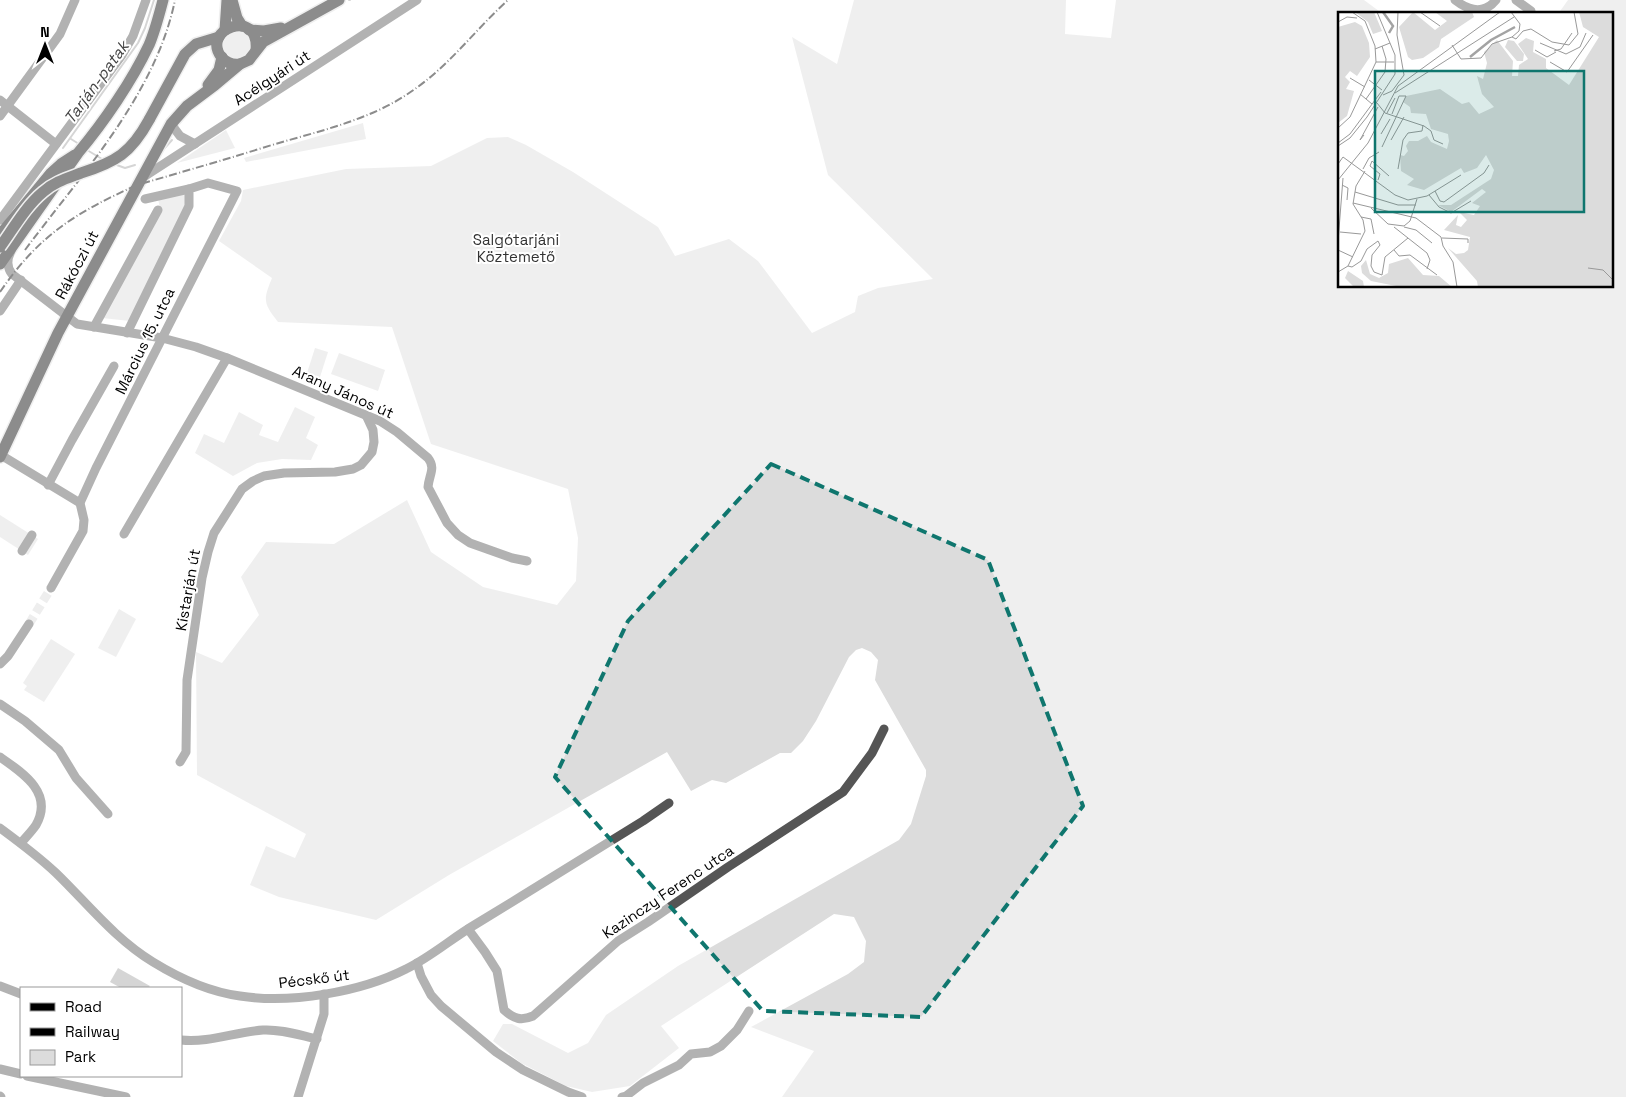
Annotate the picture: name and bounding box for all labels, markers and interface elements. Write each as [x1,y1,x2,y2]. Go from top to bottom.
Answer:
inset map [1338,12,1614,288]
north arrow [20,20,70,70]
text: N [40,23,50,41]
water label: Tarján-patak [59,35,135,128]
street label: Acélgyári út [230,46,314,109]
street label: Rákóczi út [51,227,103,302]
park label: Salgótarjáni Köztemető [473,230,559,266]
street label: Március 15. utca [111,284,179,397]
street label: Arany János út [290,361,397,422]
street label: Kistarján út [171,547,204,633]
street label: Kazinczy Ferenc utca [598,840,737,943]
street label: Pécskő út [277,965,351,992]
legend [20,987,182,1077]
text: Road [65,997,102,1016]
text: Railway [65,1022,120,1041]
text: Park [65,1047,96,1066]

